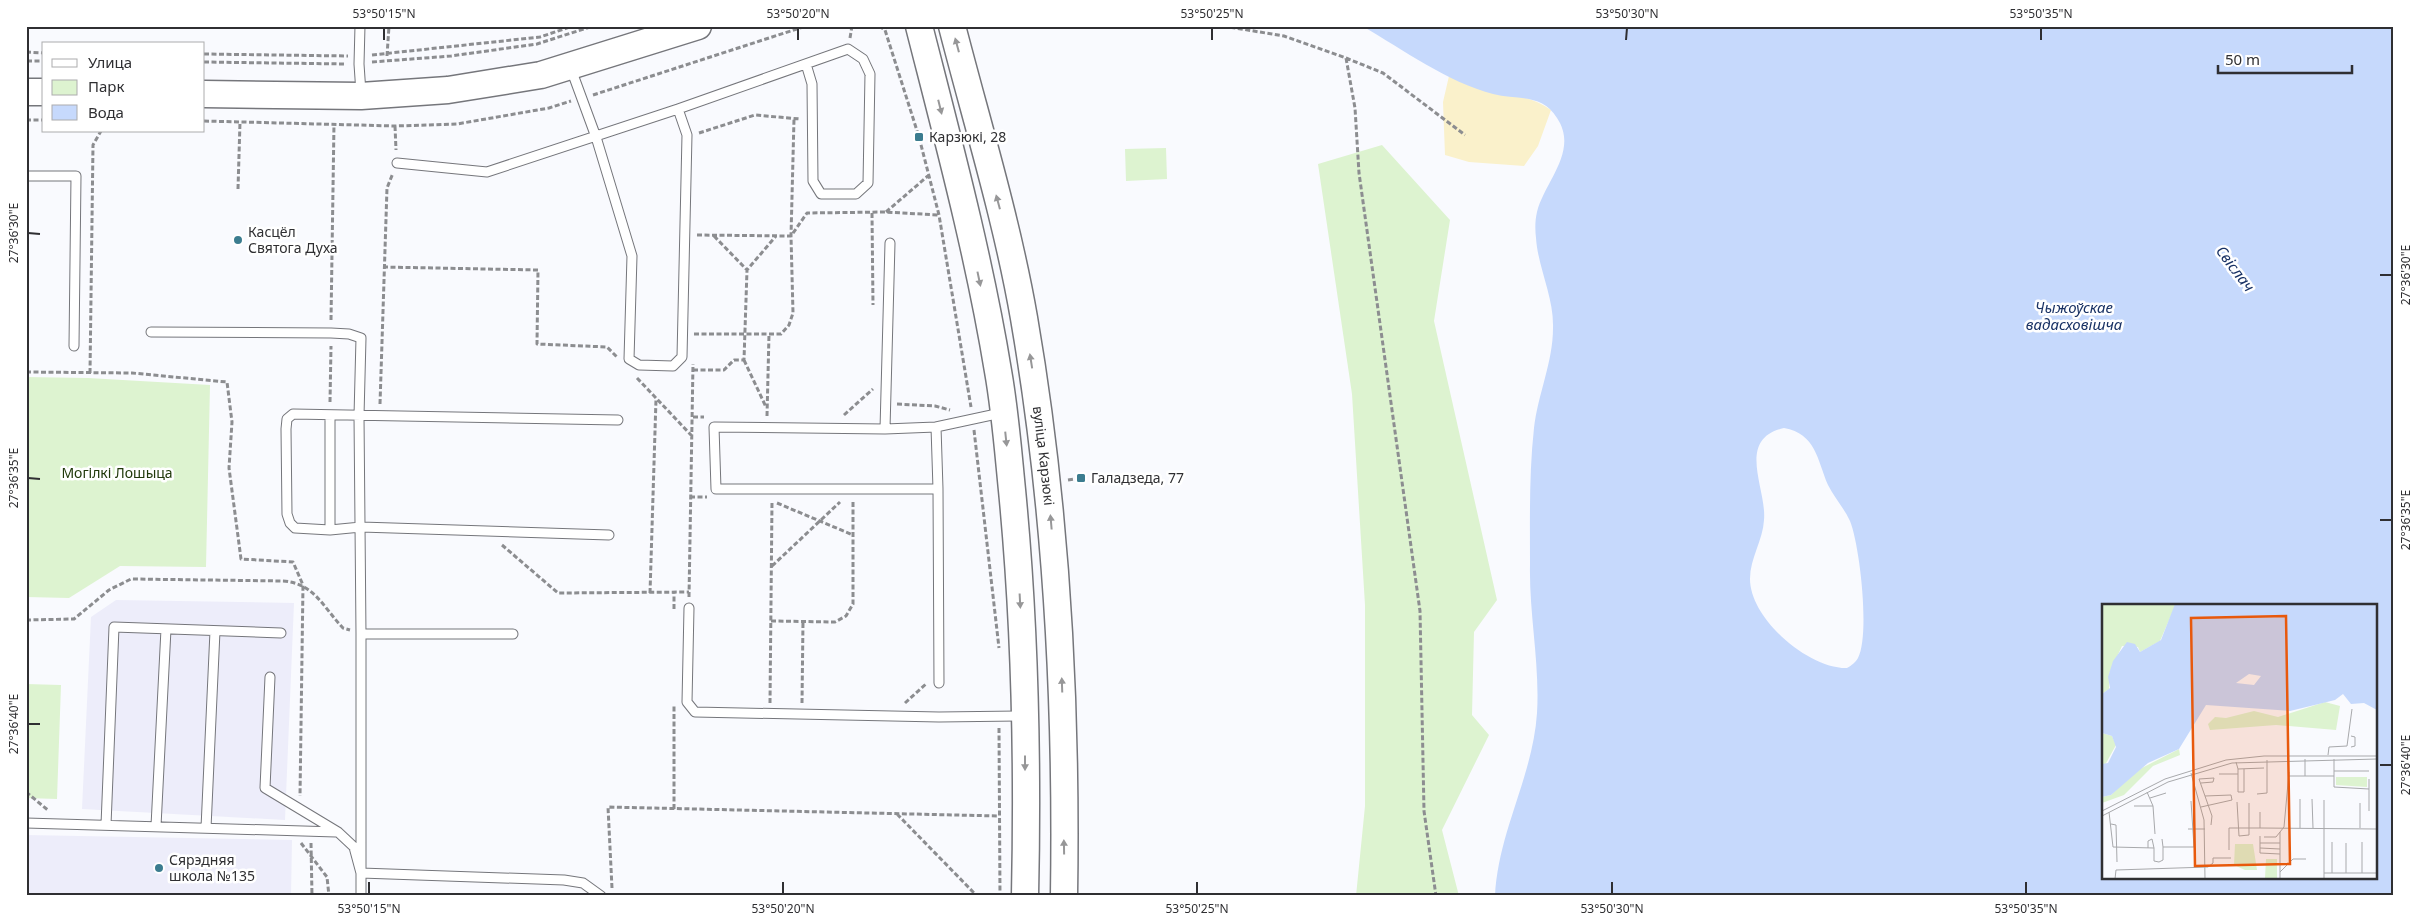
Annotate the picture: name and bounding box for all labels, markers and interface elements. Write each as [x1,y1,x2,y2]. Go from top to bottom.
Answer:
text: 53°50'15"N [352,5,416,22]
text: 53°50'20"N [766,5,830,22]
text: 53°50'25"N [1180,5,1244,22]
text: 53°50'30"N [1595,5,1659,22]
text: 53°50'35"N [2009,5,2073,22]
one-way arrow [953,37,961,52]
legend [42,42,205,132]
scale bar [2218,42,2351,74]
text: 50 m [2225,49,2260,69]
text: Улица [88,52,132,72]
text: Парк [88,76,124,96]
one-way arrow [936,100,944,115]
text: Вода [88,102,124,122]
place label: Карзюкі, 28 [929,127,1006,146]
marker: Карзюкі, 28 [913,131,925,143]
one-way arrow [994,194,1002,210]
text: 27°36'30"E [5,203,22,263]
place label: Касцёл Святога Духа [248,222,338,257]
marker: Касцёл Святога Духа [232,234,244,246]
water label: Свіслач [2212,241,2260,295]
text: 27°36'30"E [2397,245,2414,305]
one-way arrow [976,272,984,288]
water label: Чыжоўскае вадасховішча [2026,297,2123,334]
one-way arrow [1026,353,1034,369]
street label: вуліца Карзюкі [1029,405,1059,506]
one-way arrow [1003,431,1011,447]
text: 27°36'35"E [5,448,22,508]
park label: Могілкі Лошыца [61,463,173,482]
place label: Галадзеда, 77 [1091,468,1184,487]
marker: Галадзеда, 77 [1075,472,1087,484]
text: 27°36'35"E [2397,490,2414,550]
one-way arrow [1047,514,1055,530]
one-way arrow [1017,593,1025,609]
inset map [2102,604,2378,880]
one-way arrow [1058,676,1066,692]
text: 27°36'40"E [5,694,22,754]
text: 27°36'40"E [2397,735,2414,795]
one-way arrow [1021,756,1029,772]
one-way arrow [1060,839,1068,855]
place label: Сярэдняя школа №135 [169,850,255,885]
marker: Сярэдняя школа №135 [153,862,165,874]
text: 53°50'15"N [337,900,401,917]
text: 53°50'20"N [751,900,815,917]
text: 53°50'25"N [1165,900,1229,917]
text: 53°50'30"N [1580,900,1644,917]
text: 53°50'35"N [1994,900,2058,917]

